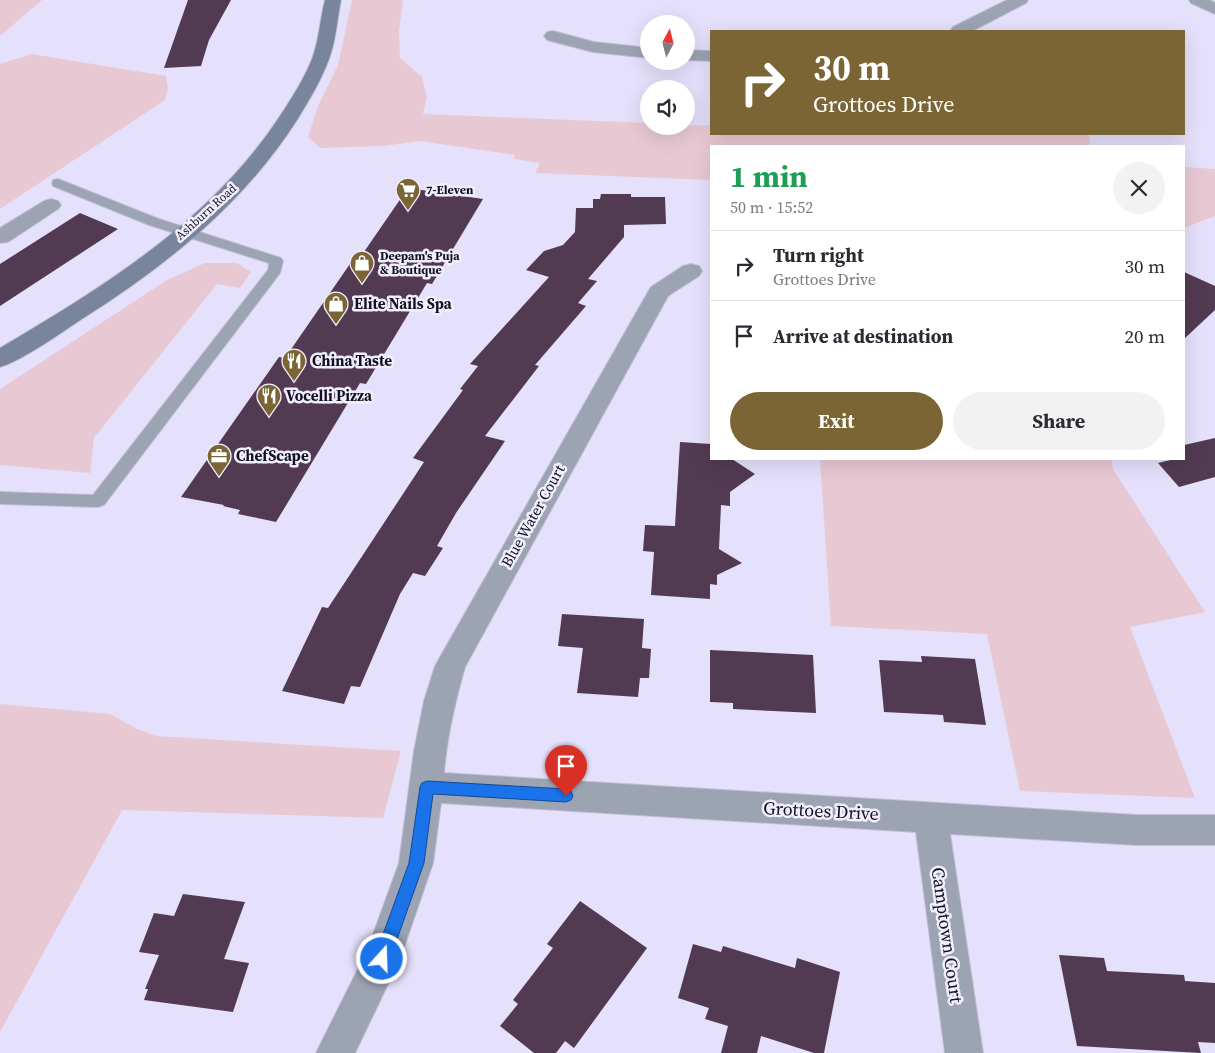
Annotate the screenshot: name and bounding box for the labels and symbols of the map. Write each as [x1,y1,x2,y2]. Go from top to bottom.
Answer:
north arrow [640,15,695,70]
supermarket icon: 7-Eleven [395,177,421,211]
street label: Ashburn Road [172,180,240,244]
place label: 7-Eleven [426,182,474,198]
place label: Deepam's Puja & Boutique [380,248,460,278]
shop icon: Deepam's Puja & Boutique [349,250,375,284]
shop icon: Elite Nails Spa [323,291,349,325]
place label: Elite Nails Spa [354,293,453,314]
restaurant icon: China Taste [281,348,307,382]
place label: China Taste [312,350,392,371]
restaurant icon: Vocelli Pizza [256,383,282,417]
place label: Vocelli Pizza [286,385,373,406]
office icon: ChefScape [206,443,232,477]
place label: ChefScape [236,445,309,466]
street label: Blue Water Court [496,461,569,571]
pin [545,745,587,796]
street label: Grottoes Drive [763,795,879,826]
street label: Camptown Court [926,866,969,1004]
position arrow [355,932,407,984]

